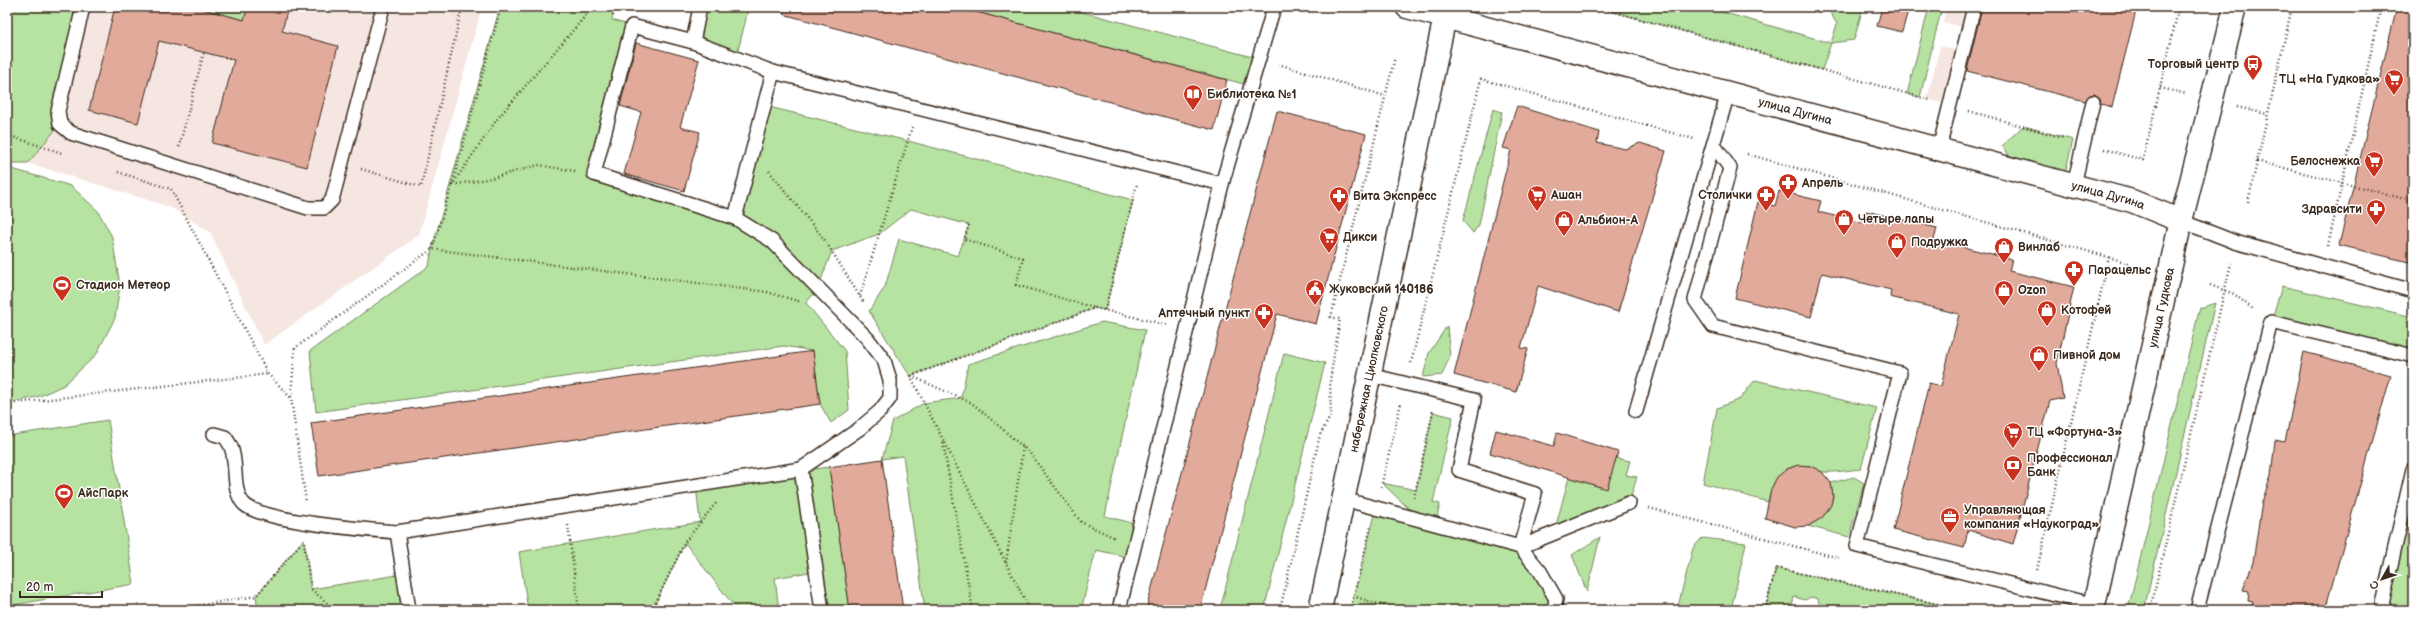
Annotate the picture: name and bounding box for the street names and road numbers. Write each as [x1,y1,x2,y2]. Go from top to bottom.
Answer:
street label: улица Дугина [1757,94,1834,128]
street label: улица Дугина [2070,178,2147,213]
street label: улица Гудкова [2145,266,2178,349]
street label: набережная Циолковского [1346,304,1391,454]

